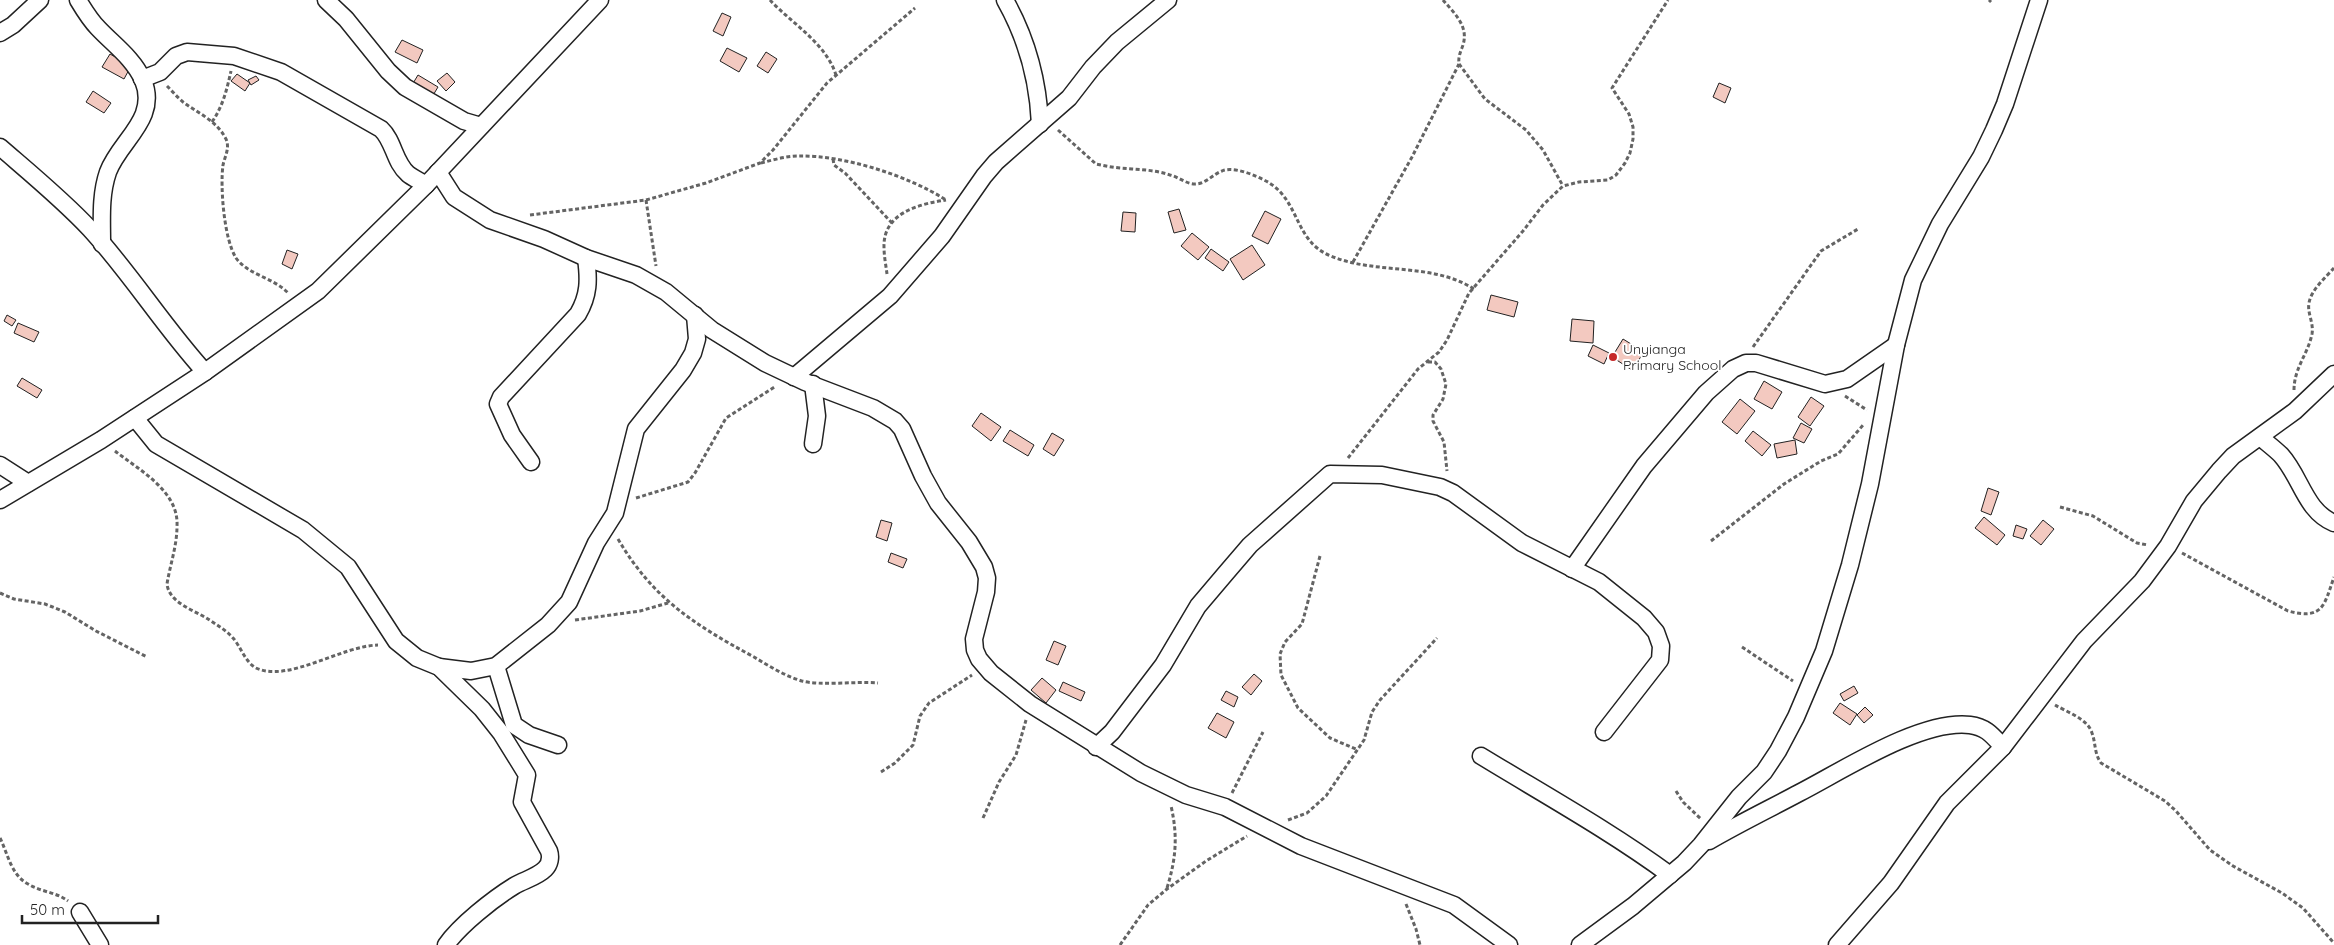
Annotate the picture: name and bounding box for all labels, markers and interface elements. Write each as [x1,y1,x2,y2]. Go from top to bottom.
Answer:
place label: Unyianga Primary School [1623,340,1721,374]
marker: Unyianga Primary School [1607,351,1619,363]
scale bar [22,892,159,924]
text: 50 m [30,900,65,919]

